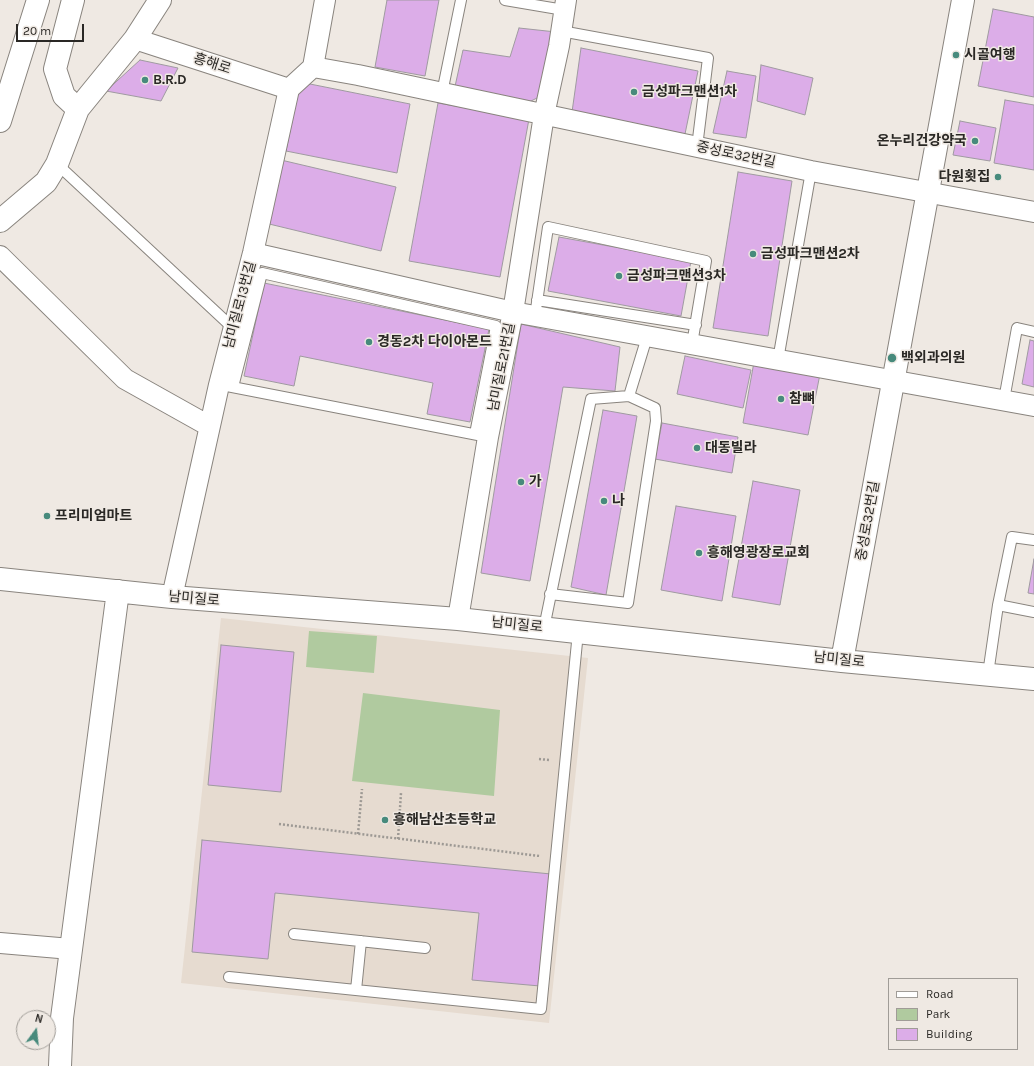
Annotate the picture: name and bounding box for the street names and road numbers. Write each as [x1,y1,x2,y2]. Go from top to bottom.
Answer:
street label: 흥해로 [191,50,233,78]
street label: 중성로32번길 [695,138,777,172]
street label: 남미질로13번길 [220,259,260,351]
street label: 남미질로21번길 [485,321,519,413]
street label: 중성로32번길 [853,480,883,562]
street label: 남미질로 [168,588,220,610]
street label: 남미질로 [491,614,543,636]
street label: 남미질로 [813,649,865,671]

